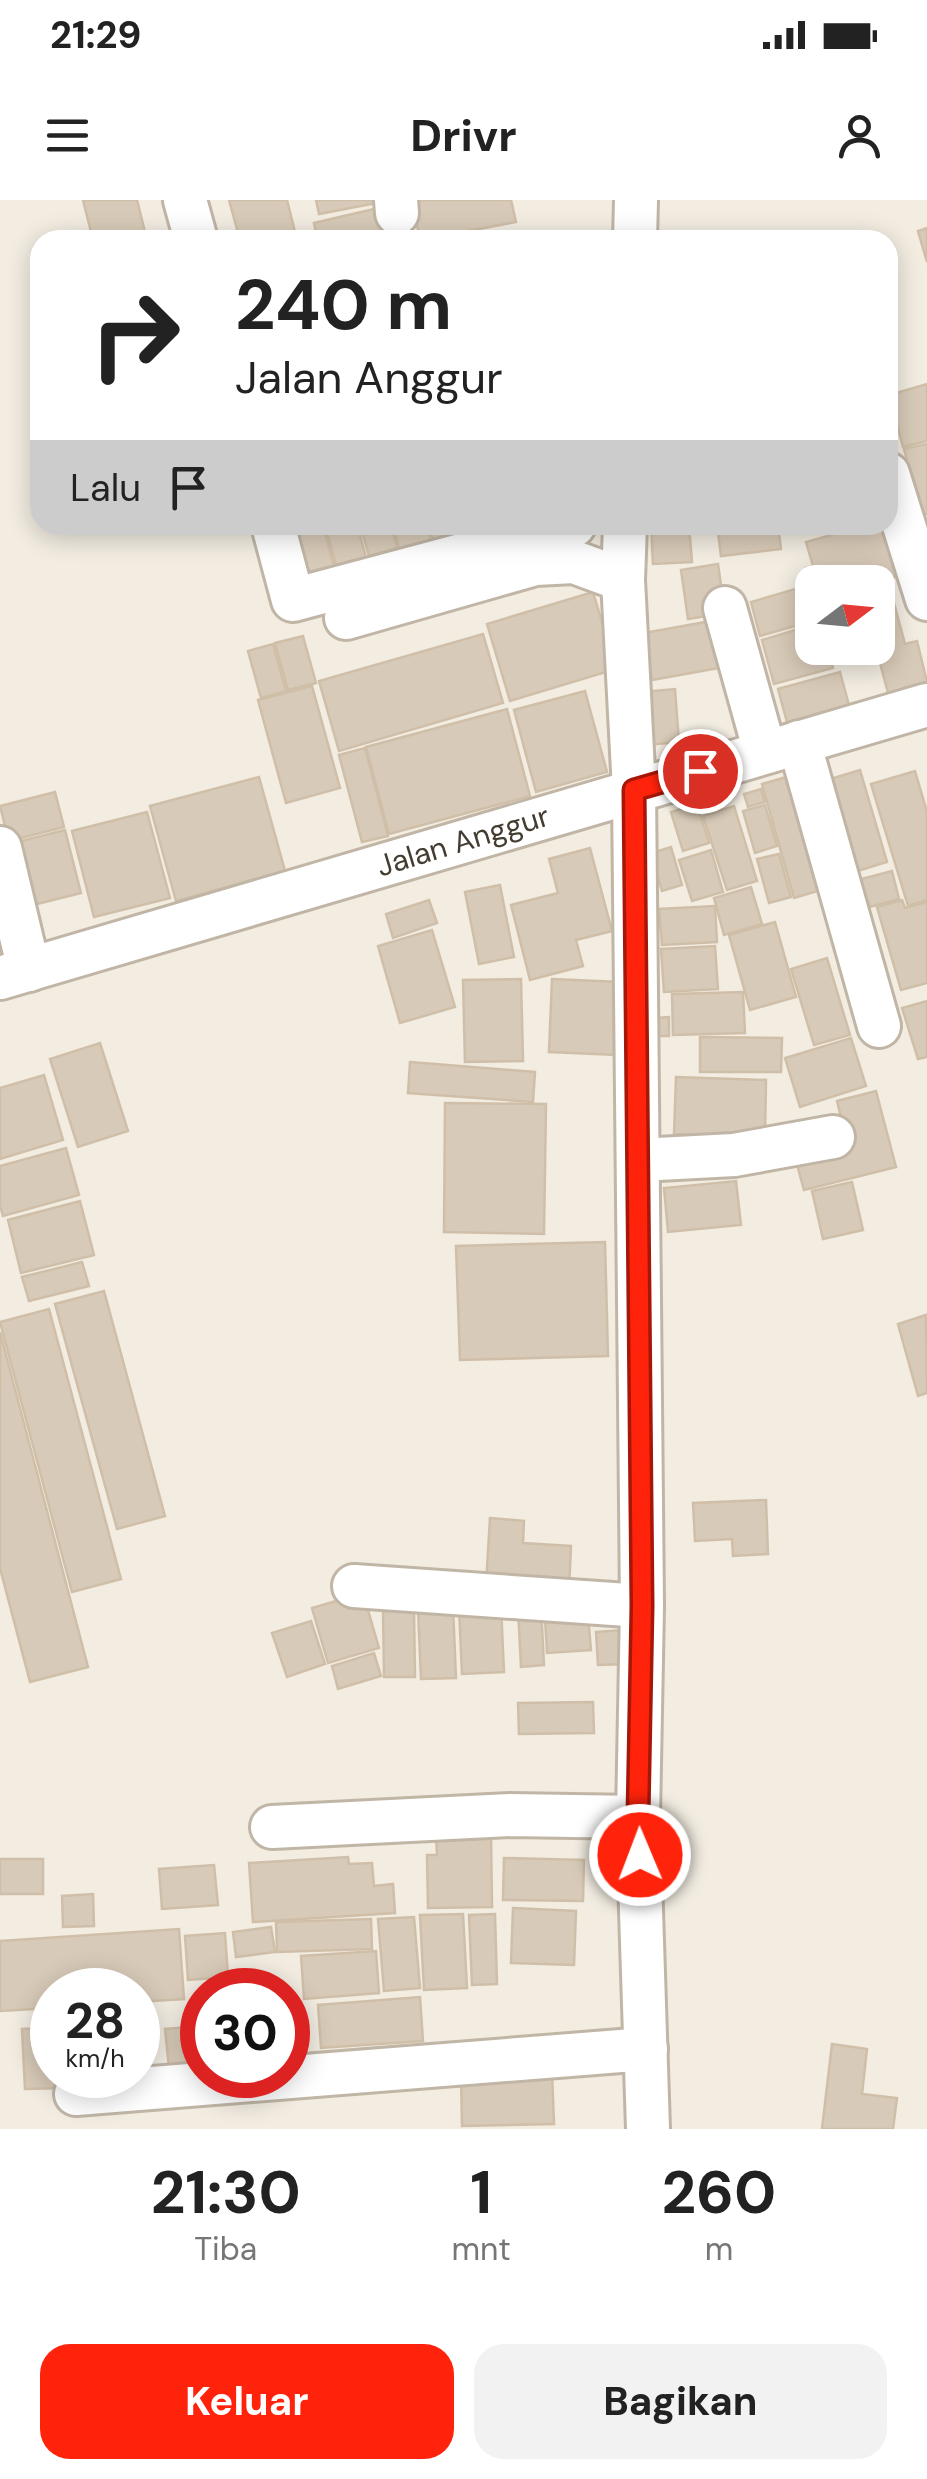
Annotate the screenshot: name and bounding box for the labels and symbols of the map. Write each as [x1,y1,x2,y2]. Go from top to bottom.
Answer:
north arrow [795,565,895,665]
pin [658,729,743,814]
street label: Jalan Anggur [372,796,554,885]
position arrow [588,1803,692,1907]
speed limit sign: 30 [180,1968,310,2098]

